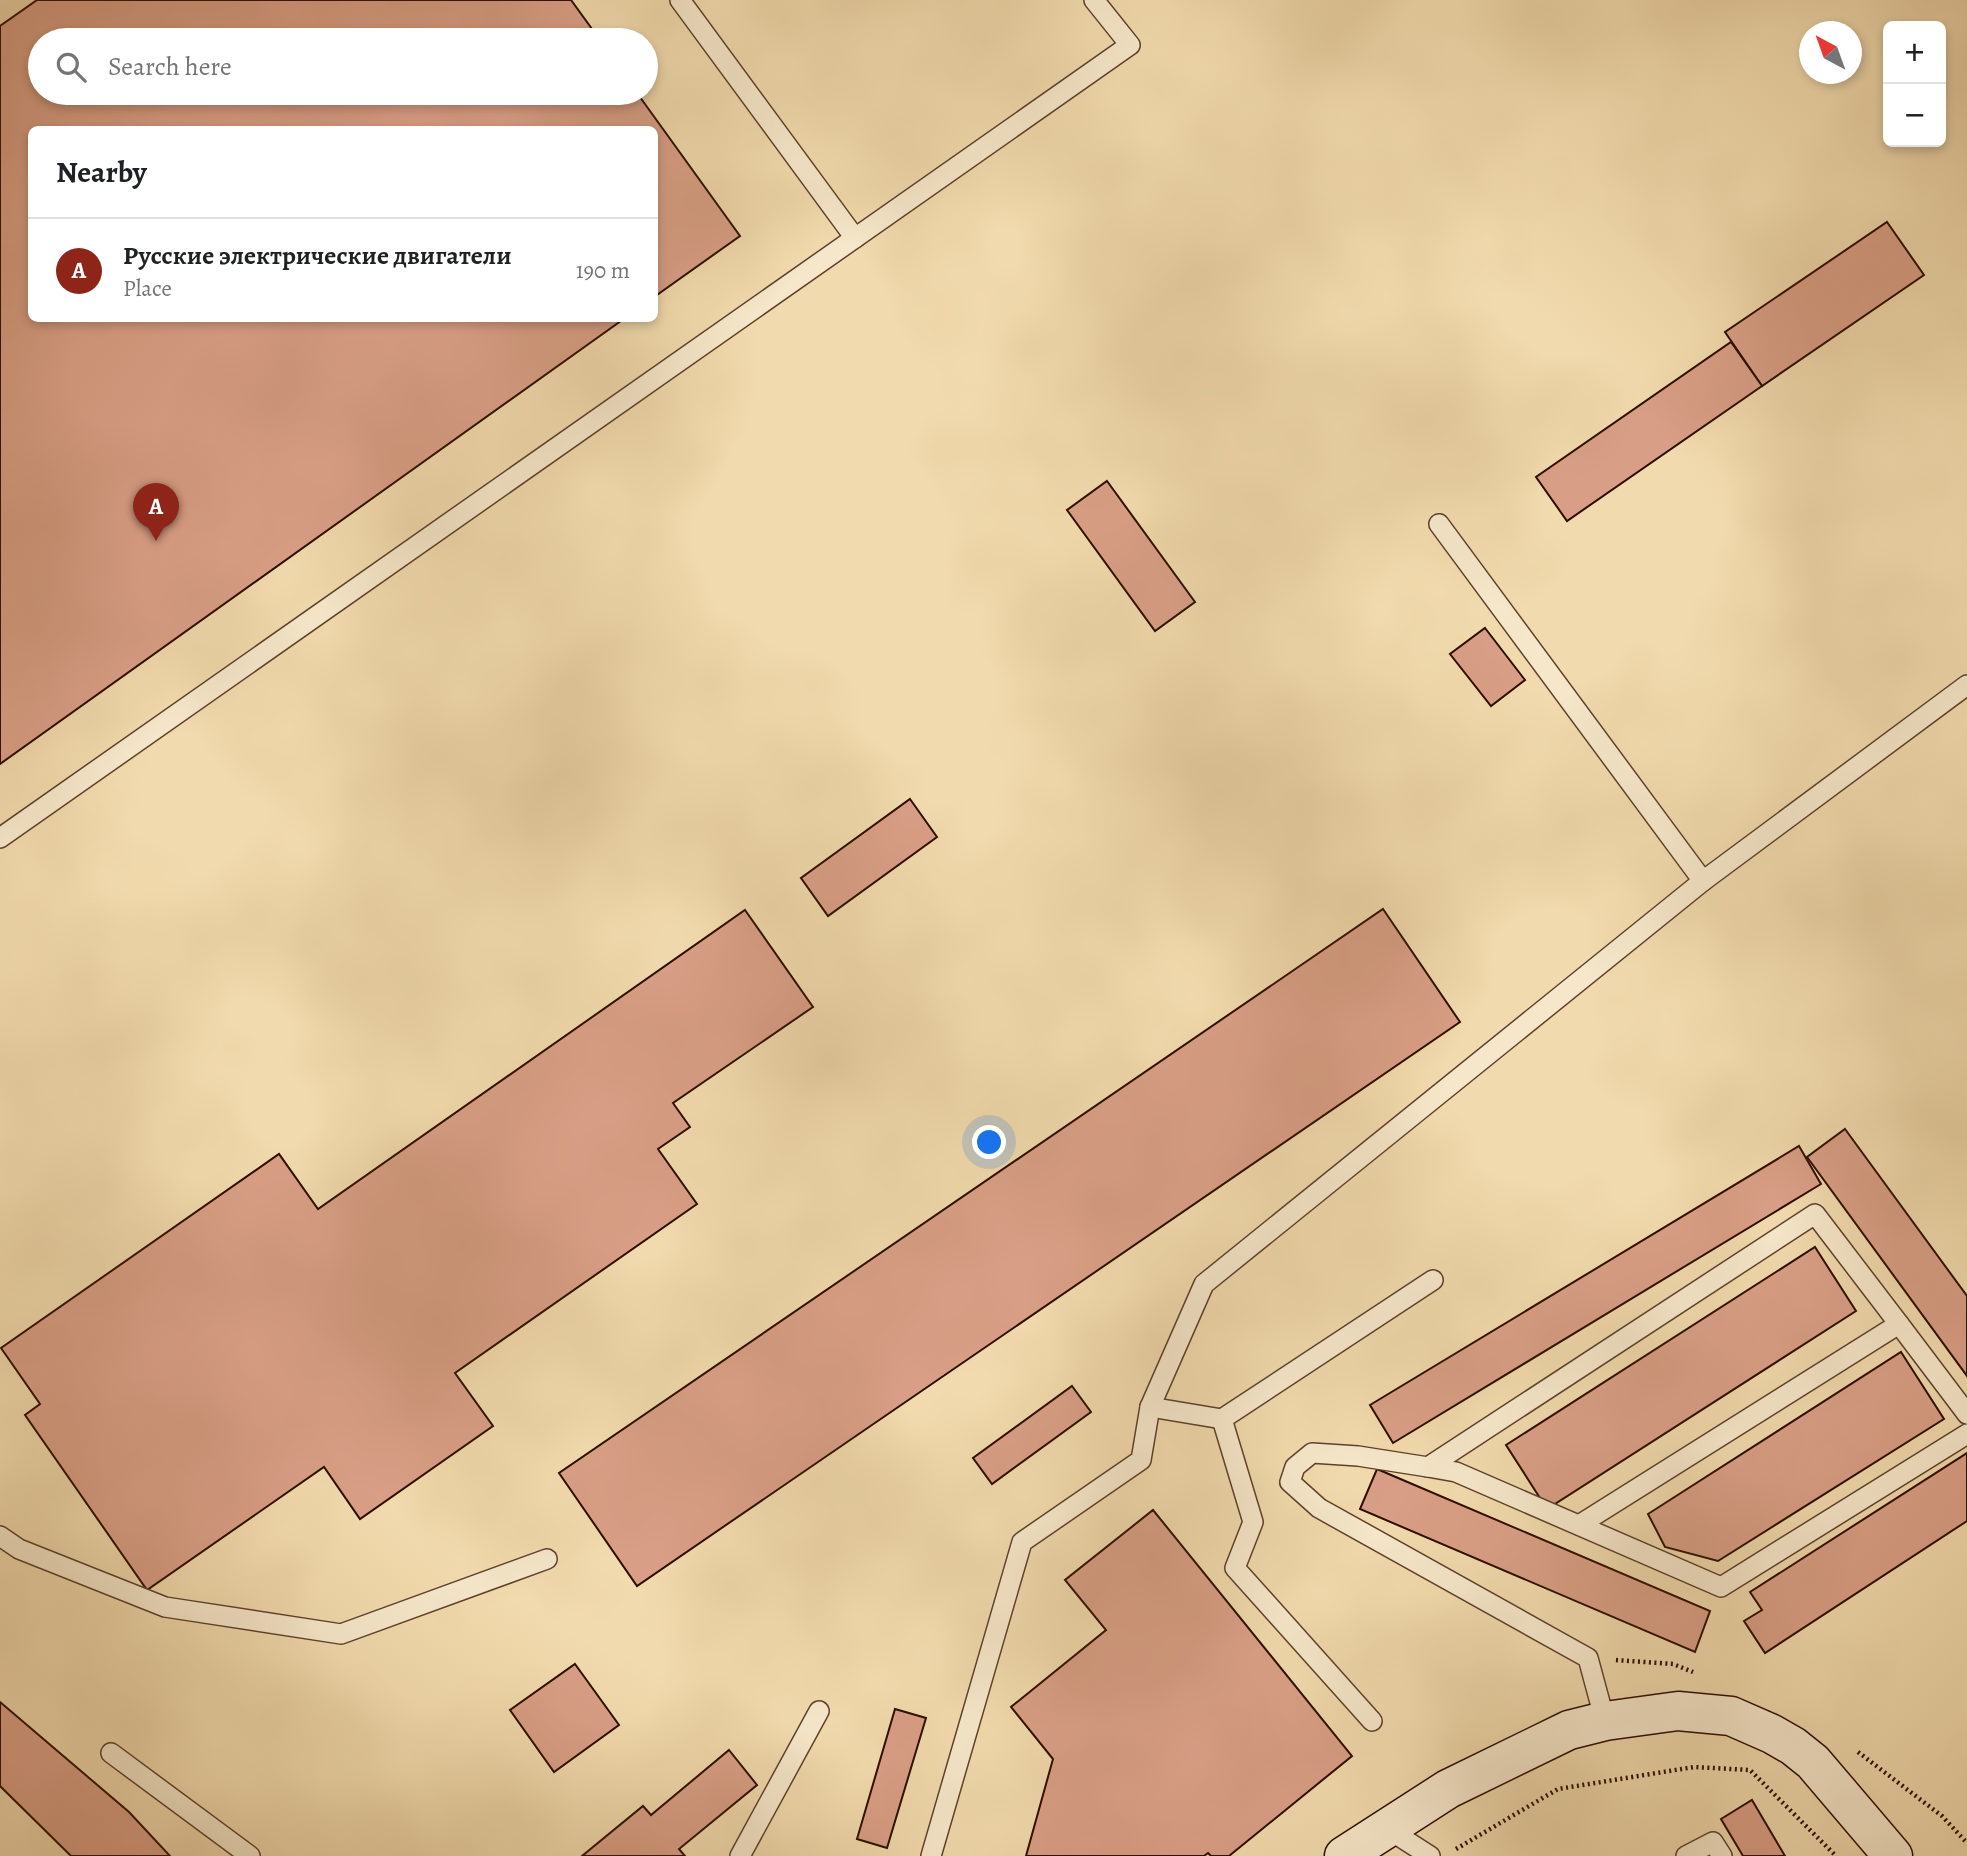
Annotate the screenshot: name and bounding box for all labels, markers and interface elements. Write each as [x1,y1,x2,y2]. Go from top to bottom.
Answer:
north arrow [1799,21,1862,84]
map controls [1883,21,1946,147]
button: + [1883,21,1946,84]
search box [28,28,658,105]
icon: search [52,48,90,86]
text: Search here [108,49,232,84]
button: − [1883,84,1946,147]
text: Nearby [56,152,147,192]
text: Русские электрические двигатели [123,238,512,273]
text: A [72,255,86,286]
text: 190 m [576,255,630,286]
text: Place [123,273,172,304]
pin: A [133,483,179,541]
your location [972,1125,1006,1159]

